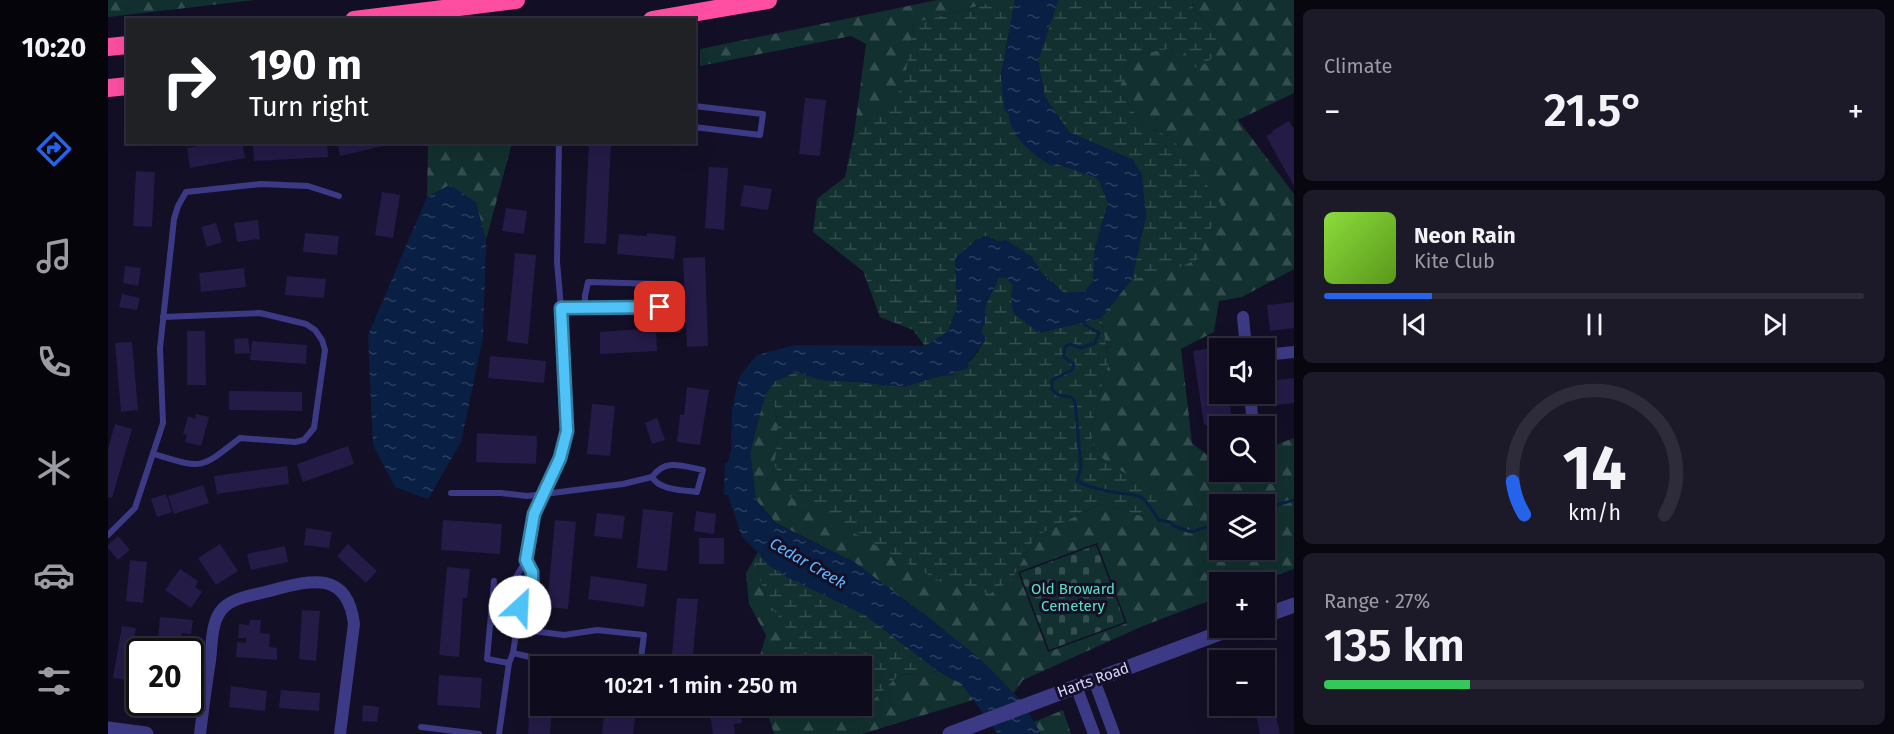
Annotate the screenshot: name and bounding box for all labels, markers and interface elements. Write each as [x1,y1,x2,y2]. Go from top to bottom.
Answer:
text: 10:20 [22,32,86,64]
text: 190 m [249,40,362,90]
icon: right [150,42,228,120]
text: Climate [1324,54,1392,78]
text: 21.5° [1544,84,1644,138]
text: Turn right [249,91,369,123]
text: − [1324,92,1341,132]
text: + [1848,92,1864,132]
icon: directions [33,128,75,170]
text: Neon Rain [1414,222,1516,249]
icon: music [33,235,75,277]
text: Kite Club [1414,249,1495,273]
pin [634,281,685,332]
icon: arrive [643,290,676,323]
icon: previous [1398,308,1431,341]
icon: pause [1578,308,1611,341]
icon: next [1758,308,1791,341]
map controls [1209,338,1275,716]
button: sound [1209,338,1275,404]
icon: phone [33,341,75,383]
button: search [1209,416,1275,482]
text: 14 [1562,431,1626,506]
icon: climate [33,447,75,489]
button: layers [1209,494,1275,560]
text: km/h [1567,500,1621,526]
water label: Cedar Creek [766,534,850,593]
icon: car [33,554,75,596]
button: + [1209,572,1275,638]
position arrow [488,575,552,639]
park label: Old Broward Cemetery [1031,580,1115,615]
text: Range · 27% [1324,589,1430,613]
text: 135 km [1324,619,1465,673]
speed limit sign: 20 [126,638,204,716]
button: − [1209,650,1275,716]
street label: Harts Road [1055,659,1131,701]
icon: filters [33,660,75,702]
text: 10:21 · 1 min · 250 m [604,672,798,699]

